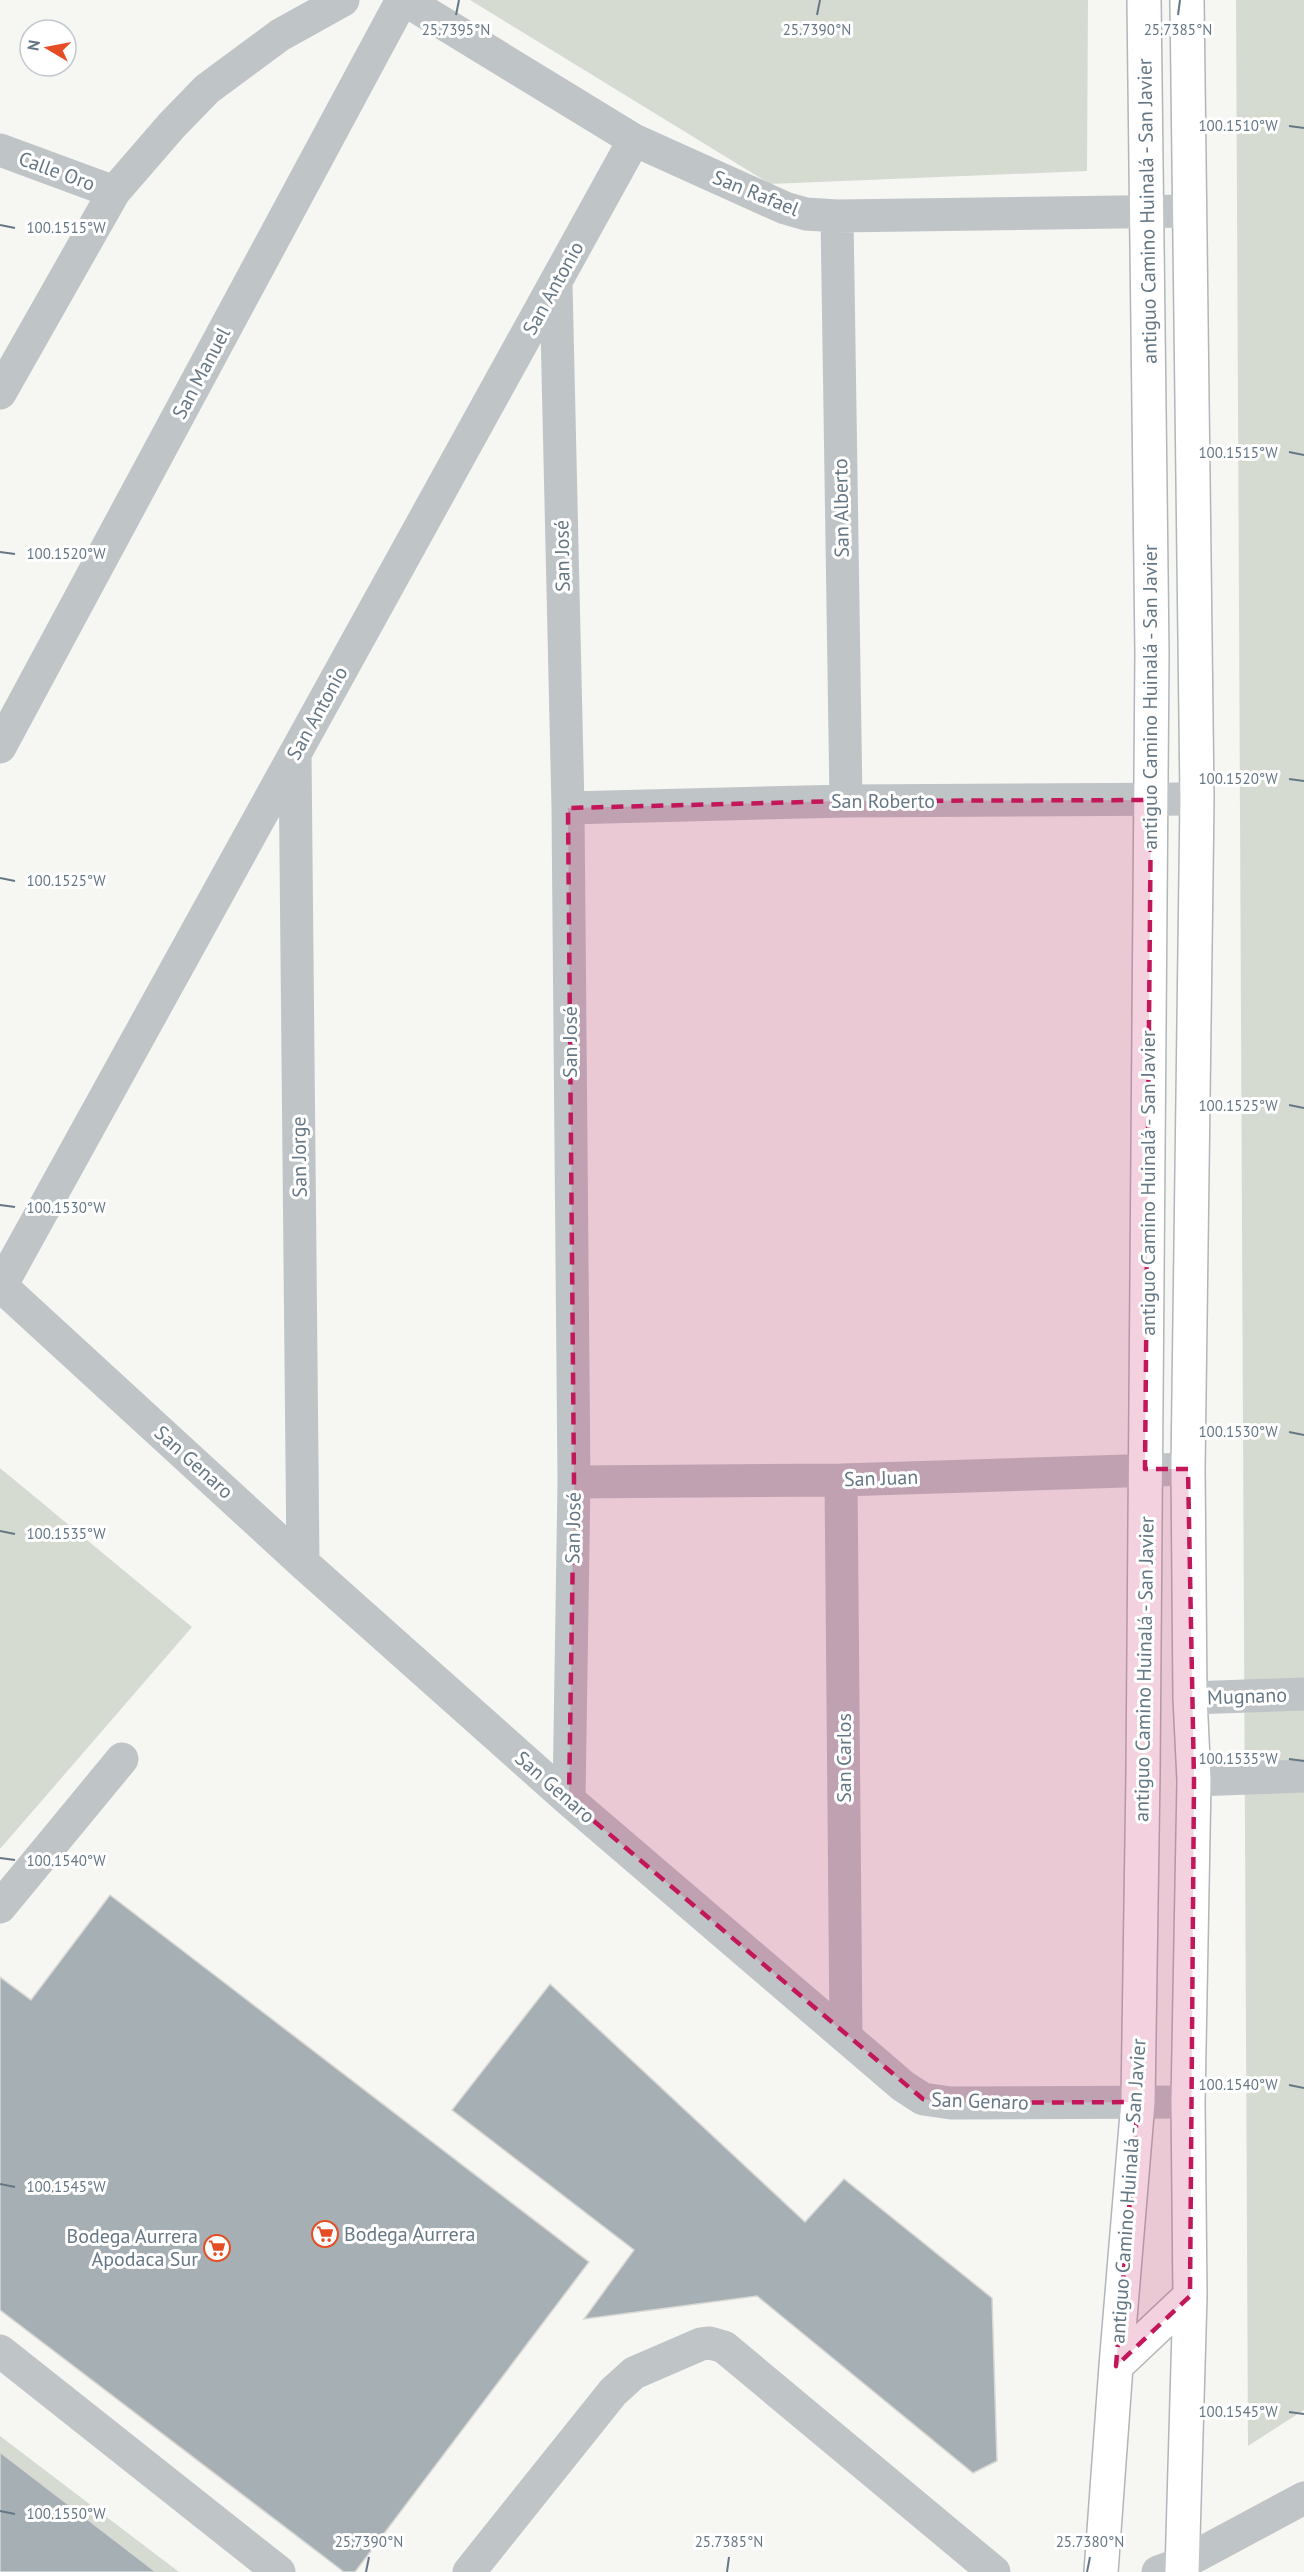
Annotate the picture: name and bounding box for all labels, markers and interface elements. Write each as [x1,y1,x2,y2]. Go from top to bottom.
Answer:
north arrow [18,18,78,78]
text: 25.7395°N [422,20,490,39]
text: 25.7390°N [783,20,851,39]
text: 25.7385°N [1144,20,1212,39]
text: N [22,38,44,52]
street label: antiguo Camino Huinalá - San Javier [1131,58,1163,364]
text: 100.1510°W [1198,116,1278,135]
street label: Calle Oro [15,145,99,197]
street label: San Rafael [709,164,803,222]
text: 100.1515°W [26,218,106,237]
street label: San Antonio [517,237,589,339]
street label: San Manuel [166,322,236,423]
text: 100.1515°W [1198,443,1278,462]
street label: San Alberto [827,458,855,558]
street label: San José [548,520,576,592]
text: 100.1520°W [26,544,106,563]
street label: antiguo Camino Huinalá - San Javier [1137,544,1163,850]
street label: San Antonio [281,662,353,764]
text: 100.1520°W [1198,769,1278,788]
street label: San Roberto [831,788,935,814]
text: 100.1525°W [26,871,106,890]
street label: San José [557,1006,583,1078]
street label: antiguo Camino Huinalá - San Javier [1135,1030,1161,1336]
text: 100.1525°W [1198,1096,1278,1115]
street label: San Jorge [285,1116,313,1198]
text: 100.1530°W [26,1198,106,1217]
street label: San Genaro [149,1420,239,1504]
text: 100.1530°W [1198,1422,1278,1441]
street label: San Juan [843,1464,919,1492]
street label: San José [559,1492,587,1564]
street label: antiguo Camino Huinalá - San Javier [1128,1516,1160,1822]
text: 100.1535°W [26,1524,106,1543]
street label: Mugnano [1207,1682,1287,1710]
street label: San Carlos [831,1713,857,1803]
street label: San Genaro [510,1745,600,1829]
text: 100.1535°W [1198,1749,1278,1768]
text: 100.1540°W [26,1851,106,1870]
street label: antiguo Camino Huinalá - San Javier [1104,2037,1152,2344]
text: 100.1540°W [1198,2075,1278,2094]
street label: San Genaro [931,2086,1029,2116]
text: 100.1545°W [26,2177,106,2196]
supermarket icon: Bodega Aurrera [310,2219,340,2249]
place label: Bodega Aurrera [344,2221,475,2247]
place label: Bodega Aurrera Apodaca Sur [67,2223,198,2272]
supermarket icon: Bodega Aurrera Apodaca Sur [202,2233,232,2263]
text: 100.1545°W [1198,2402,1278,2421]
text: 100.1550°W [26,2504,106,2523]
text: 25.7390°N [335,2532,403,2551]
text: 25.7385°N [695,2532,763,2551]
text: 25.7380°N [1056,2532,1124,2551]

